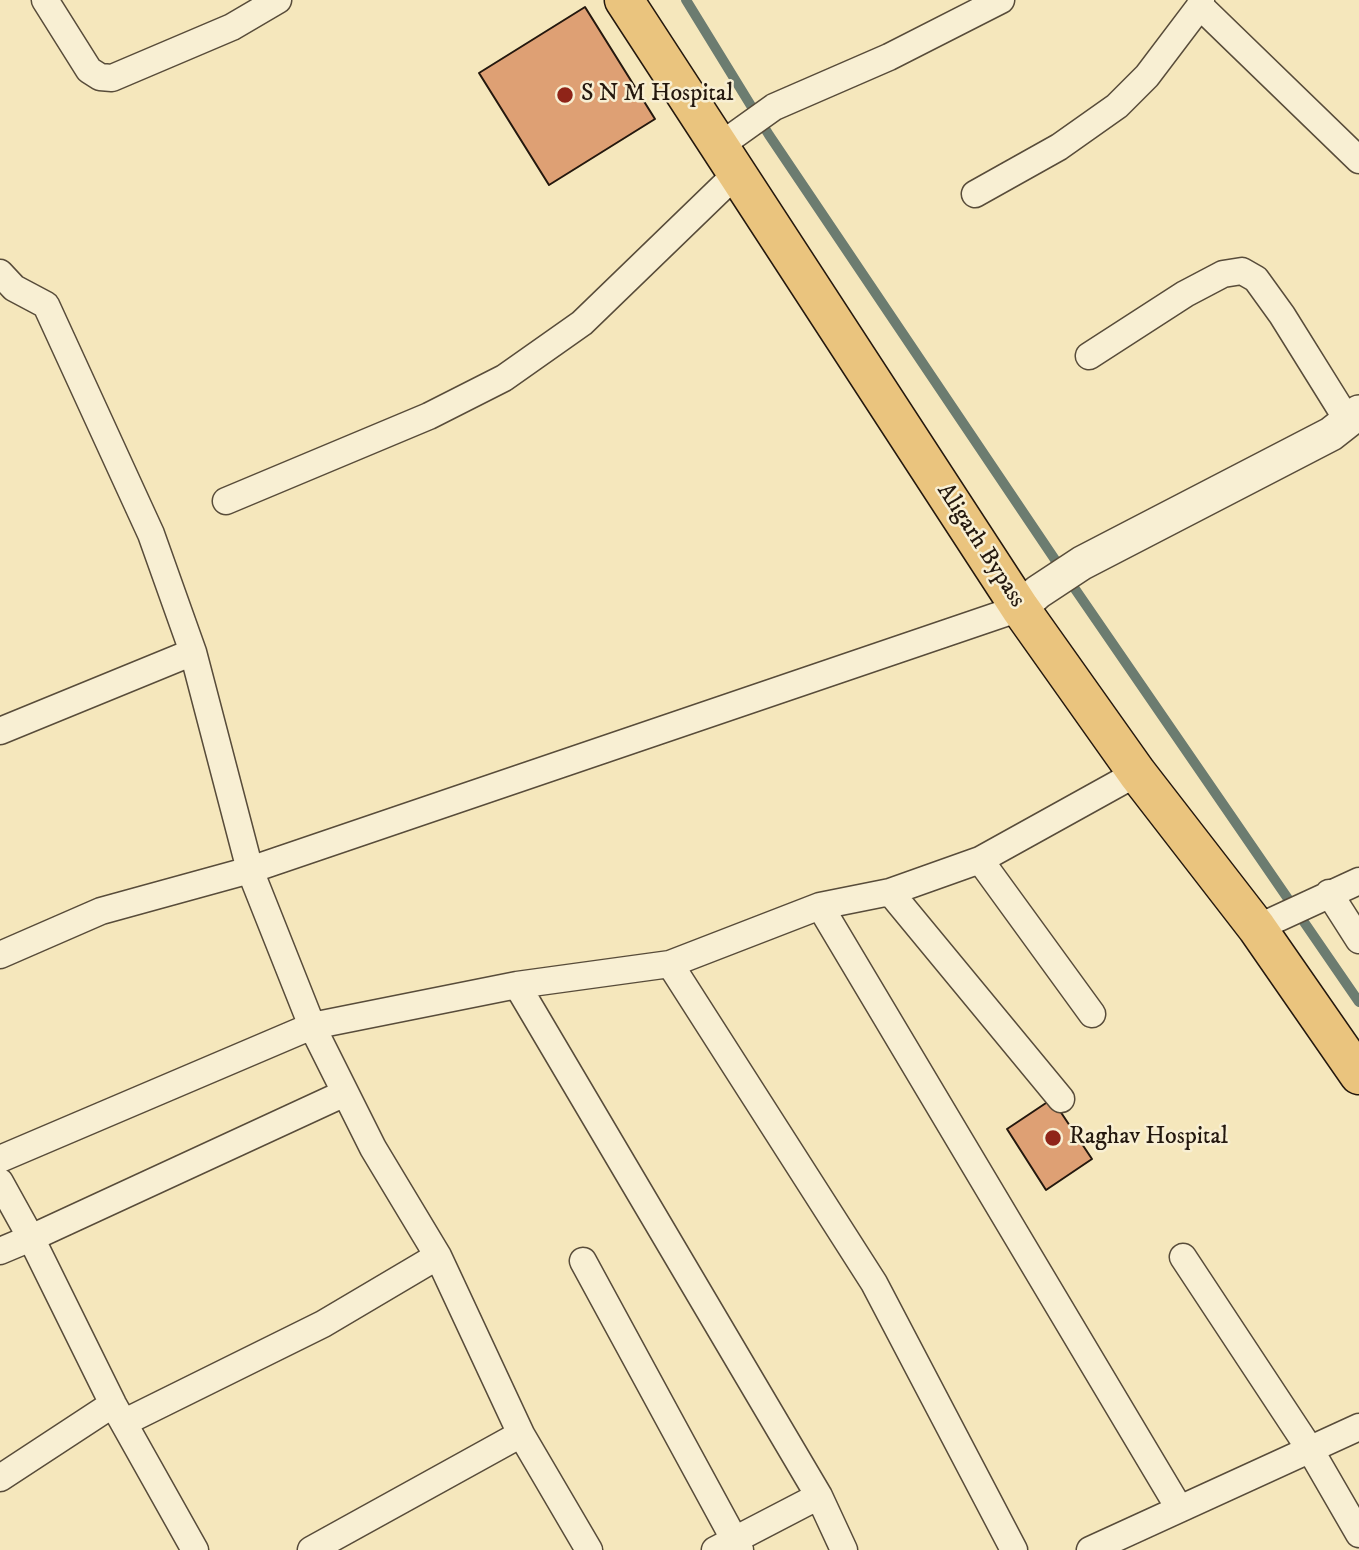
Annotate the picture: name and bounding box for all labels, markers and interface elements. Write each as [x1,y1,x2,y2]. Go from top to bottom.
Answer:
place label: S N M Hospital [581,81,733,109]
marker: S N M Hospital [555,85,575,105]
street label: Aligarh Bypass [929,479,1031,613]
place label: Raghav Hospital [1069,1124,1228,1152]
marker: Raghav Hospital [1043,1128,1063,1148]

